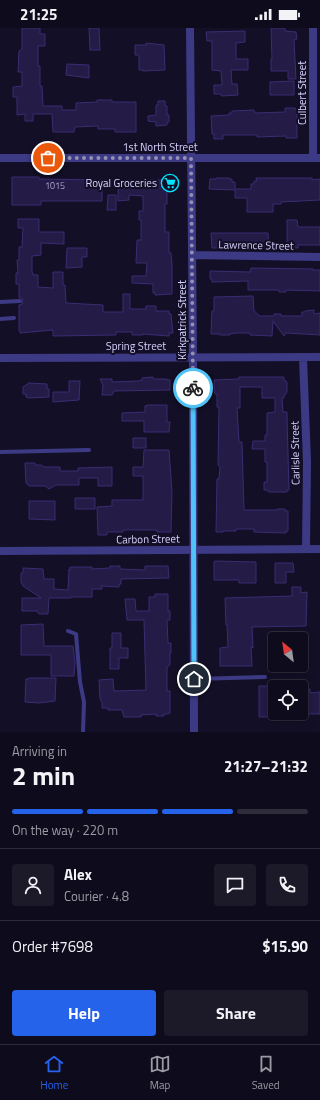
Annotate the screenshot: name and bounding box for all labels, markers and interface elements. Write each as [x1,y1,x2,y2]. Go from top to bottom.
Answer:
text: 21:25 [20,3,57,26]
street label: Culbert Street [294,61,310,125]
street label: 1st North Street [122,139,198,155]
pin [31,141,65,175]
icon: bag [37,147,59,169]
supermarket icon: Royal Groceries [160,173,180,193]
place label: Royal Groceries [85,175,157,191]
house number: 1015 [45,179,65,192]
street label: Lawrence Street [218,236,294,254]
street label: Kirkpatrick Street [174,280,190,360]
street label: Spring Street [106,338,166,354]
courier [173,368,213,408]
icon: bike [182,377,204,399]
street label: Carlisle Street [286,421,304,485]
street label: Carbon Street [116,530,180,548]
north arrow [268,632,308,672]
map controls [268,632,308,720]
pin [177,662,211,696]
icon: home [183,668,205,690]
button: locate [268,680,308,720]
text: Arriving in [12,741,67,761]
text: 21:27–21:32 [224,755,308,778]
text: 2 min [12,756,75,795]
text: On the way · 220 m [12,820,118,840]
text: Alex [64,863,92,886]
button: person [12,864,54,906]
button: chat [214,864,256,906]
button: phone [266,864,308,906]
text: Courier · 4.8 [64,886,129,906]
text: Order #7698 [12,935,93,958]
text: $15.90 [262,935,308,958]
button: Help [12,990,156,1036]
button: Share [164,990,308,1036]
tab: Home [40,1053,68,1093]
tab: Map [149,1053,171,1093]
tab: Saved [252,1053,280,1093]

